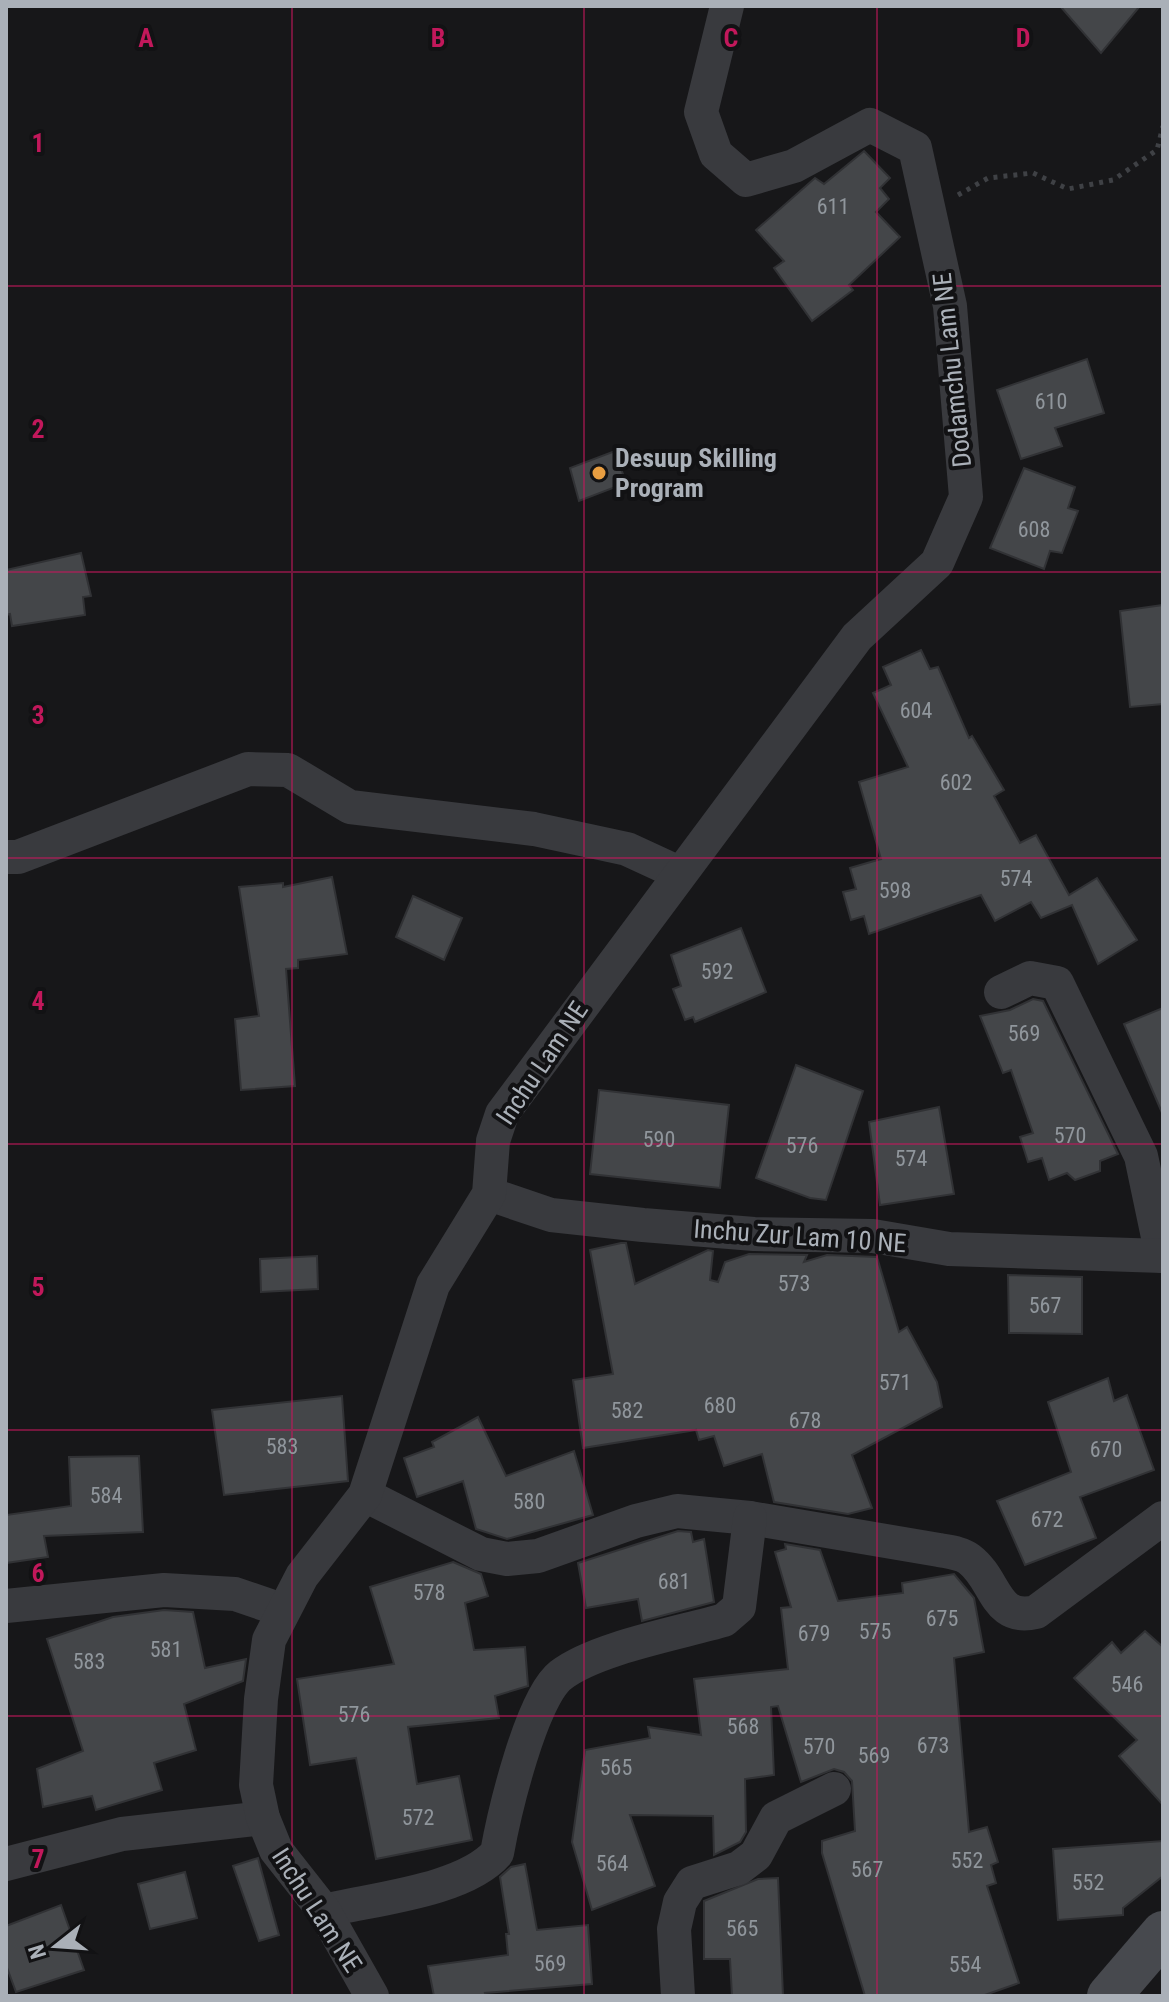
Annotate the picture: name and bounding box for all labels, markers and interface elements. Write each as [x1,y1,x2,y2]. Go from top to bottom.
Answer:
text: A [138,23,154,53]
text: B [431,23,445,53]
text: C [724,23,739,53]
text: D [1016,23,1030,53]
text: 1 [31,128,45,158]
house number: 611 [817,194,849,219]
street label: Dodamchu Lam NE [927,271,977,469]
house number: 610 [1035,389,1067,414]
text: 2 [31,414,45,444]
place label: Desuup Skilling Program [615,443,777,503]
marker: Desuup Skilling Program [590,464,608,482]
house number: 608 [1018,517,1050,542]
house number: 604 [900,698,932,723]
text: 3 [31,700,45,730]
house number: 602 [940,770,972,795]
house number: 574 [1000,866,1032,891]
house number: 598 [879,878,911,903]
house number: 592 [701,959,733,984]
text: 4 [31,986,45,1016]
street label: Inchu Lam NE [490,996,594,1130]
house number: 569 [1008,1021,1040,1046]
house number: 570 [1054,1123,1086,1148]
house number: 590 [643,1127,675,1152]
house number: 576 [786,1133,818,1158]
house number: 574 [895,1146,927,1171]
street label: Inchu Zur Lam 10 NE [693,1214,907,1258]
house number: 573 [778,1271,810,1296]
text: 5 [31,1272,45,1302]
house number: 567 [1029,1293,1061,1318]
house number: 571 [879,1370,911,1395]
house number: 680 [704,1393,736,1418]
house number: 582 [611,1398,643,1423]
house number: 678 [789,1408,821,1433]
house number: 583 [266,1434,298,1459]
house number: 670 [1090,1437,1122,1462]
house number: 584 [90,1483,122,1508]
house number: 580 [513,1489,545,1514]
house number: 672 [1031,1507,1063,1532]
text: 6 [31,1558,45,1588]
house number: 681 [658,1569,690,1594]
house number: 578 [413,1580,445,1605]
house number: 675 [926,1606,958,1631]
house number: 575 [859,1619,891,1644]
house number: 679 [798,1621,830,1646]
house number: 581 [150,1637,182,1662]
house number: 583 [73,1649,105,1674]
house number: 546 [1111,1672,1143,1697]
house number: 576 [338,1702,370,1727]
house number: 568 [727,1714,759,1739]
house number: 673 [917,1733,949,1758]
house number: 570 [803,1734,835,1759]
house number: 569 [858,1743,890,1768]
house number: 565 [600,1755,632,1780]
house number: 572 [402,1805,434,1830]
street label: Inchu Lam NE [266,1842,368,1978]
text: 7 [31,1844,45,1874]
house number: 552 [951,1848,983,1873]
house number: 564 [596,1851,628,1876]
house number: 567 [851,1857,883,1882]
house number: 552 [1072,1870,1104,1895]
north arrow [16,1906,96,1986]
house number: 565 [726,1916,758,1941]
text: N [23,1942,51,1962]
house number: 569 [534,1951,566,1976]
house number: 554 [949,1952,981,1977]

